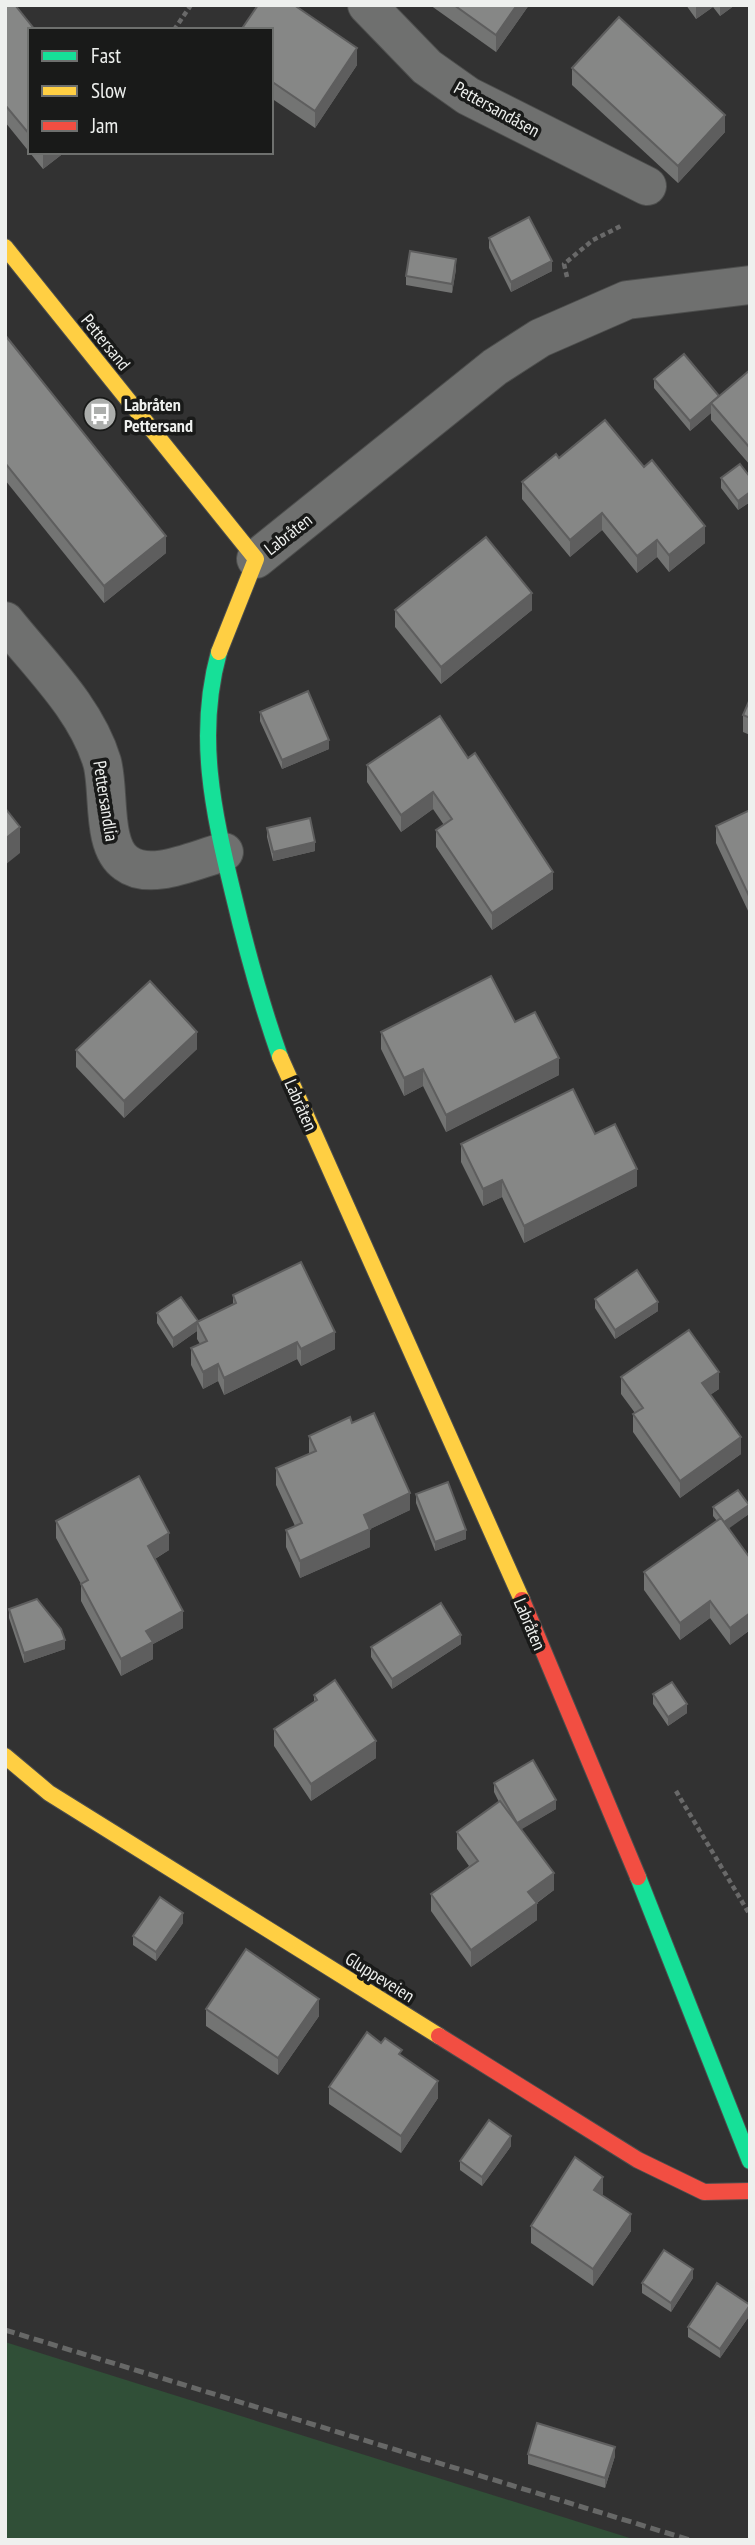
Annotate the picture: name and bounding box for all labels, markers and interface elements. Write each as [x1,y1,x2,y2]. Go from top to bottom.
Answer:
legend [28,28,273,154]
text: Fast [91,42,121,69]
street label: Pettersandåsen [450,76,544,142]
text: Slow [91,77,127,104]
text: Jam [90,112,118,139]
street label: Pettersand [76,309,136,375]
place label: Labråten Pettersand [124,393,193,437]
bus stop icon: Labråten Pettersand [81,395,119,433]
street label: Labråten [259,508,317,560]
street label: Pettersandlia [88,759,124,843]
street label: Labråten [279,1075,323,1135]
street label: Labråten [509,1594,551,1654]
street label: Gluppeveien [341,1947,419,2007]

